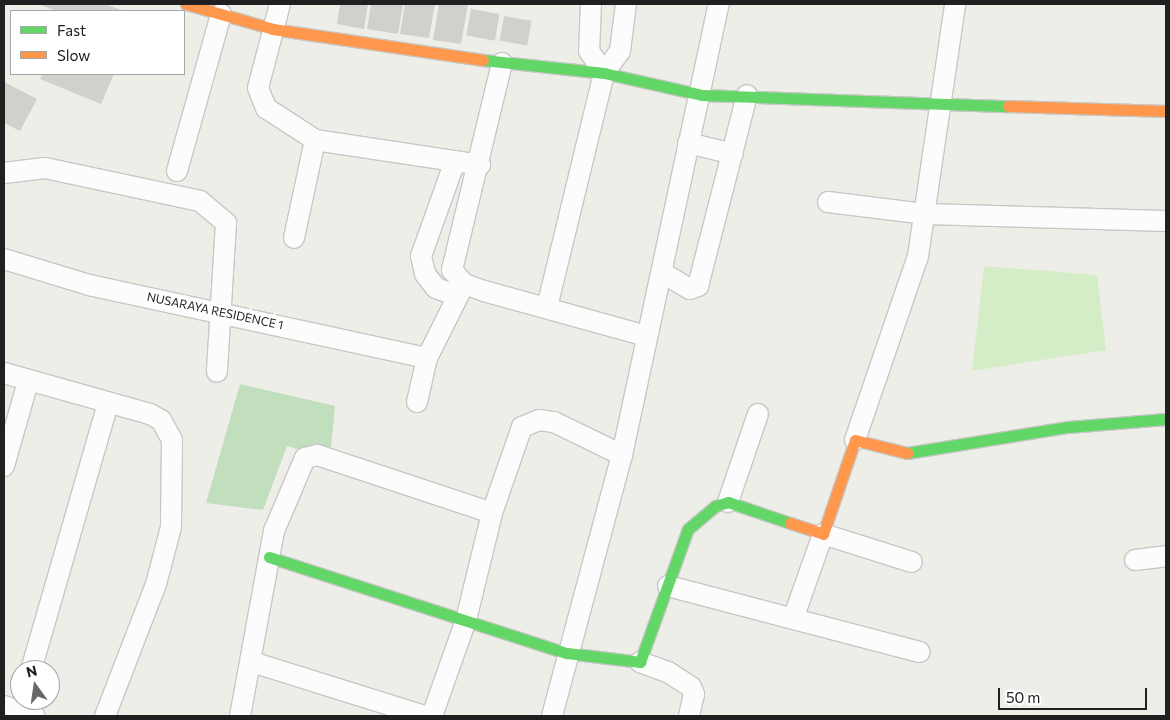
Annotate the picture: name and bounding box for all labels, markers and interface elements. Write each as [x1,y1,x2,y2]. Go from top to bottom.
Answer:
legend [10,10,185,75]
text: Fast [57,21,86,39]
text: Slow [57,46,90,64]
street label: NUSARAYA RESIDENCE 1 [145,290,285,332]
north arrow [10,660,60,710]
text: N [24,661,39,680]
scale bar [1000,678,1149,710]
text: 50 m [1006,688,1040,706]

